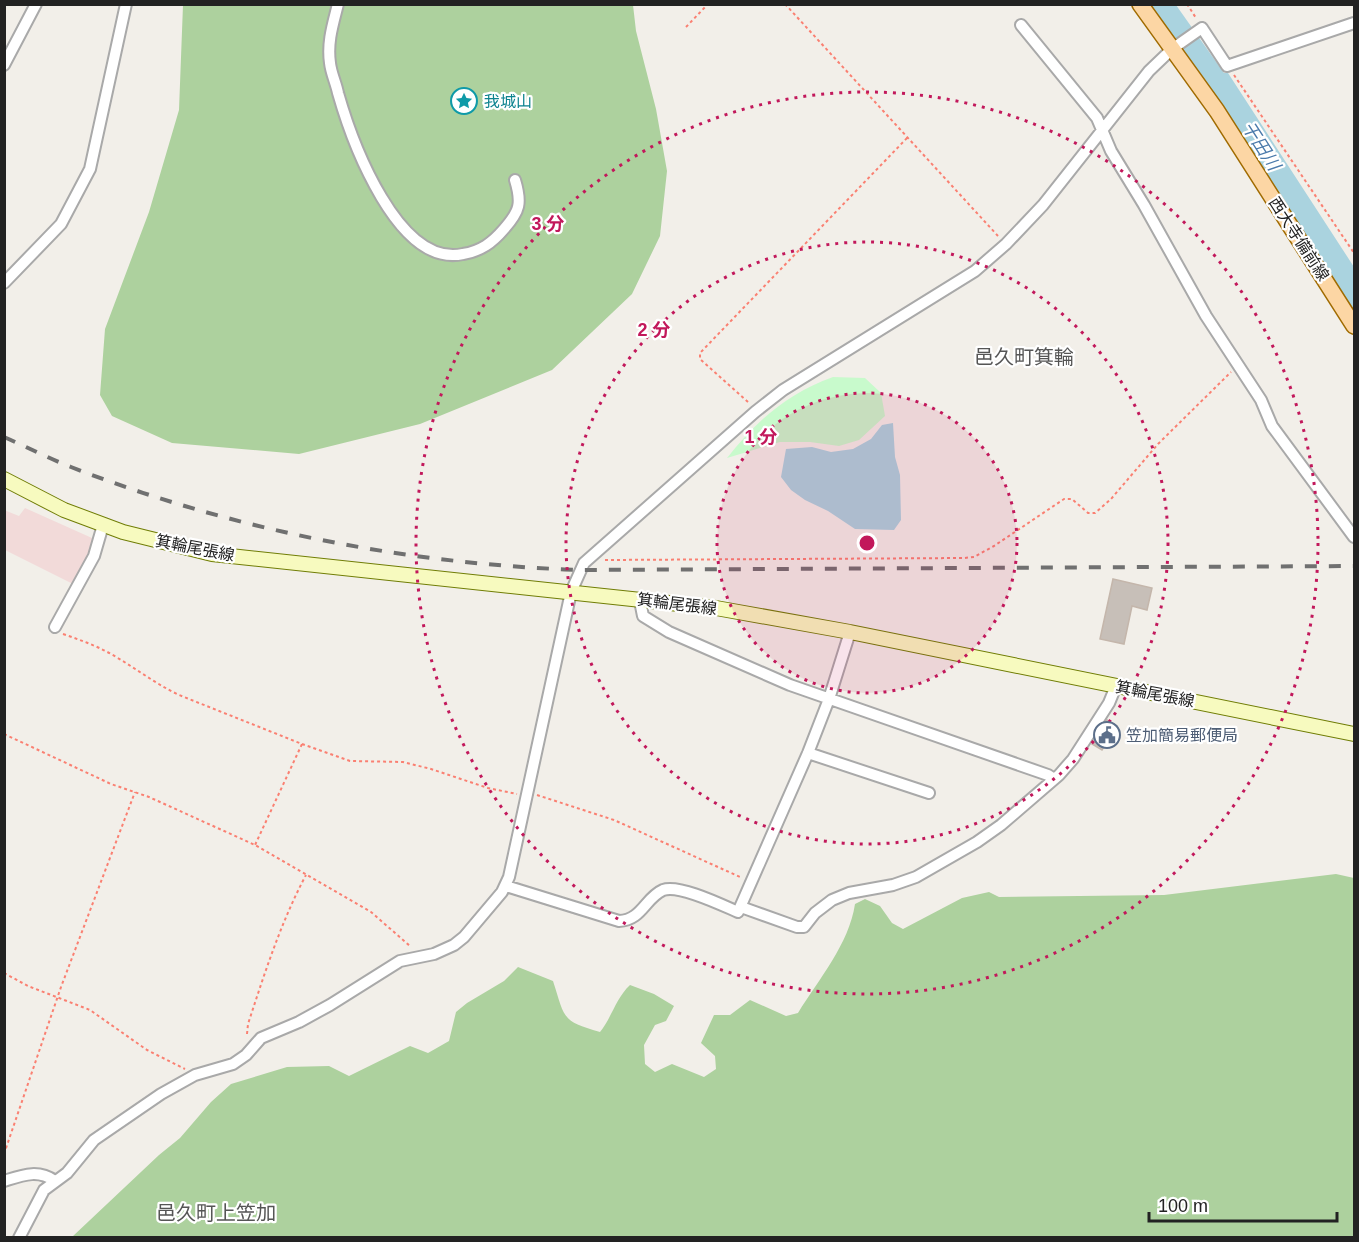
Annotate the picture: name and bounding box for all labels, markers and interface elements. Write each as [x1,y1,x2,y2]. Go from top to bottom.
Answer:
place icon: 我城山 [449,86,479,116]
place label: 我城山 [484,93,532,110]
water label: 干田川 [1238,118,1285,176]
street label: 西大寺備前線 [1266,194,1332,284]
text: 3 分 [531,214,565,234]
text: 2 分 [637,320,671,340]
district label: 邑久町箕輪 [974,346,1074,368]
text: 1 分 [744,427,778,447]
street label: 箕輪尾張線 [154,532,236,564]
centre of rings [857,533,877,553]
street label: 箕輪尾張線 [636,591,718,617]
street label: 箕輪尾張線 [1114,678,1196,710]
public building icon: 笠加簡易郵便局 [1092,720,1122,750]
place label: 笠加簡易郵便局 [1126,727,1238,744]
scale bar [1149,1185,1336,1223]
text: 100 m [1158,1196,1208,1216]
district label: 邑久町上笠加 [156,1202,276,1224]

